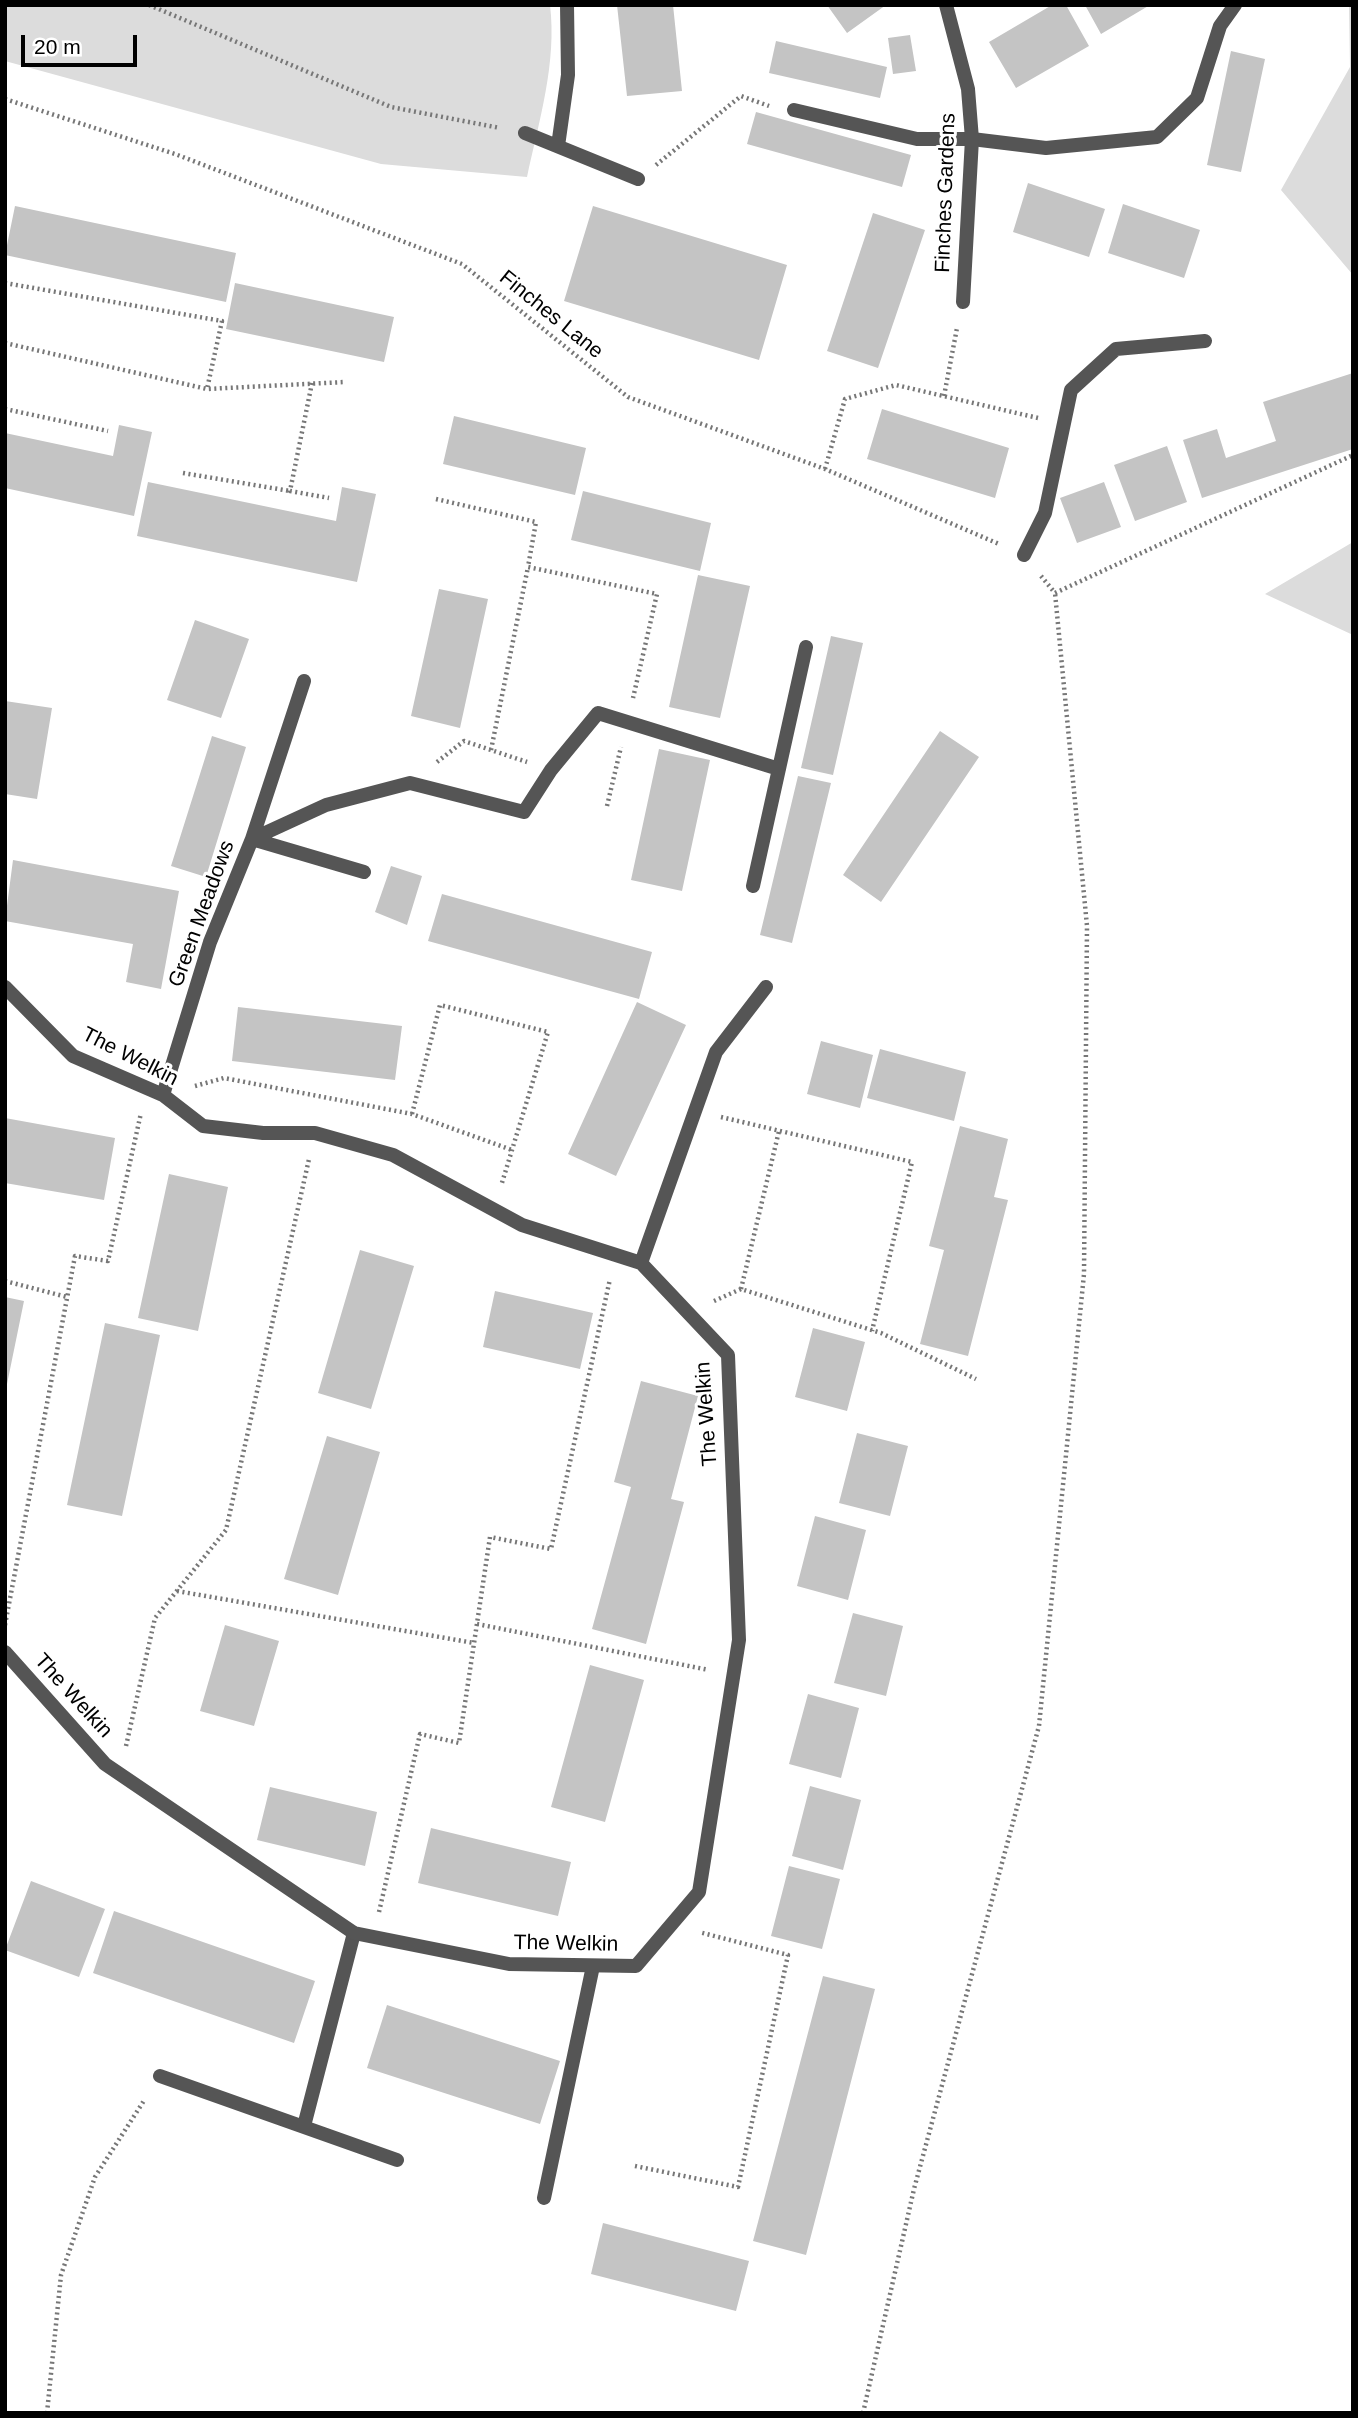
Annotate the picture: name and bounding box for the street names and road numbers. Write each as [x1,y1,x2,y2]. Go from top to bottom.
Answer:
street label: Finches Gardens [931,113,961,273]
street label: Finches Lane [494,266,608,364]
street label: Green Meadows [164,837,240,991]
street label: The Welkin [78,1022,182,1092]
street label: The Welkin [691,1361,723,1467]
street label: The Welkin [29,1649,117,1743]
street label: The Welkin [513,1930,619,1958]

